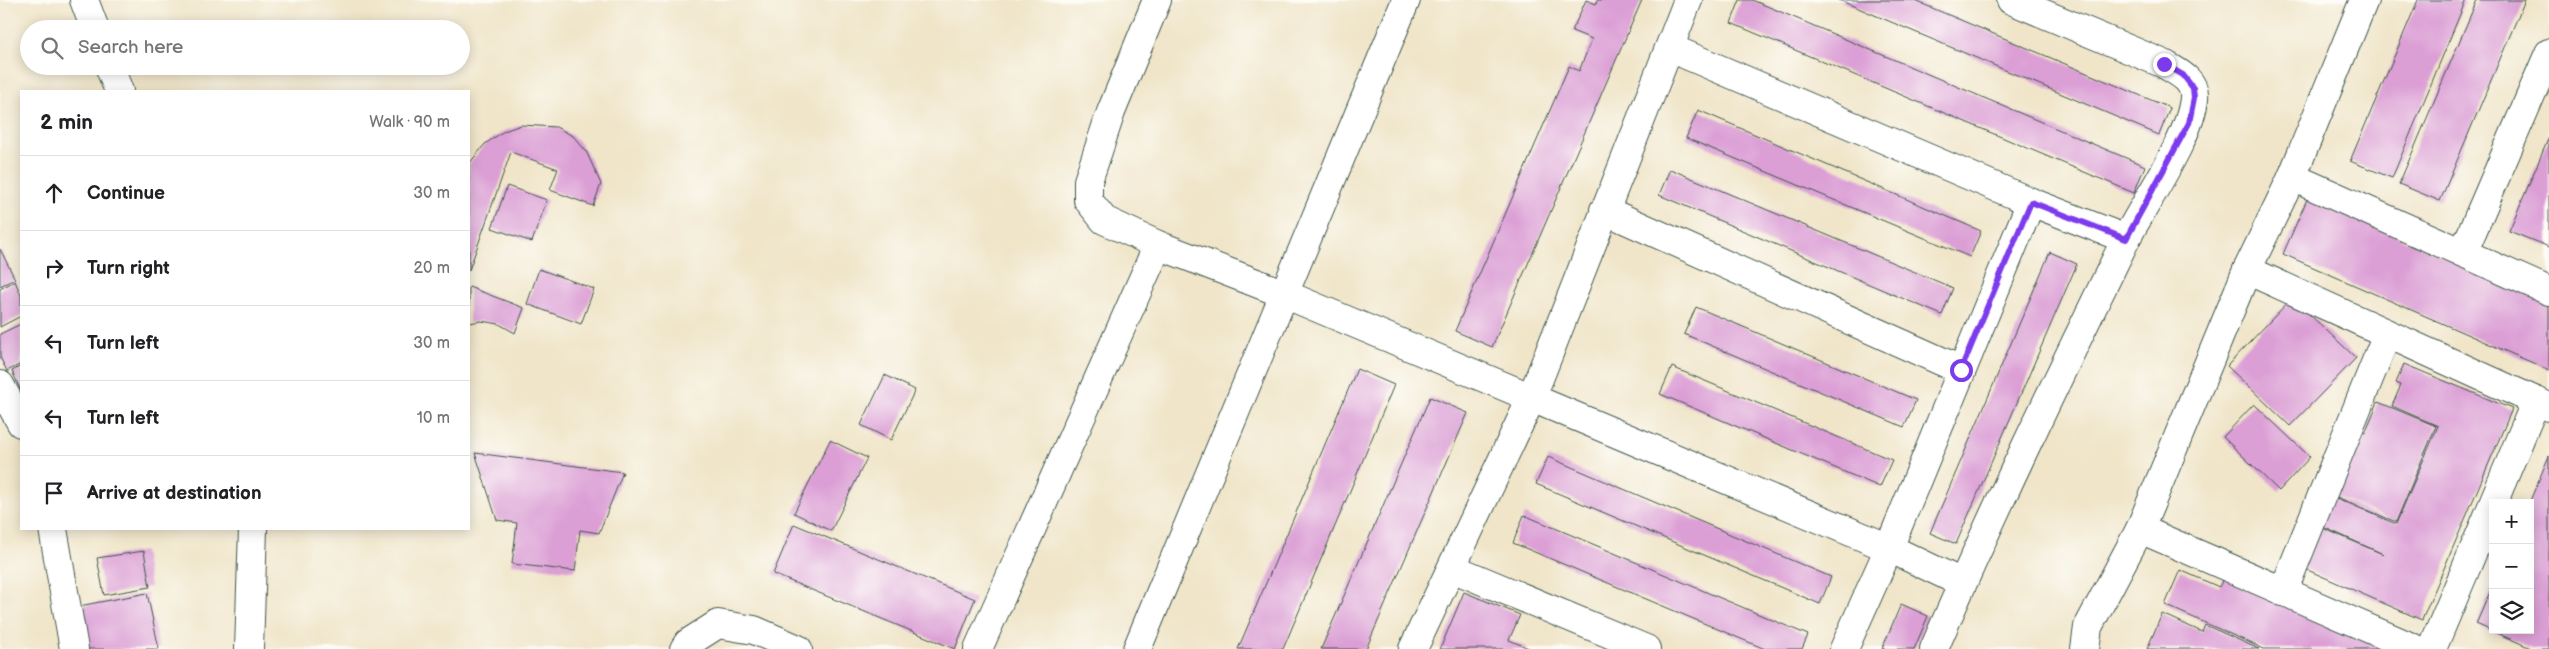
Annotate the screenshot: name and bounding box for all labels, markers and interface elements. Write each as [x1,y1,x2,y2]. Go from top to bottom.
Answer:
search box [20,20,470,75]
icon: search [38,34,66,62]
text: Search here [78,36,183,59]
route end [2153,53,2176,76]
text: 2 min [40,110,93,135]
text: Walk · 90 m [369,113,450,132]
icon: ahead [40,179,68,207]
text: Continue [87,182,165,205]
text: 30 m [413,184,450,203]
icon: right [40,254,68,282]
text: Turn right [87,257,170,280]
text: 20 m [414,259,450,278]
icon: left [40,329,68,357]
text: Turn left [87,332,159,355]
text: 30 m [413,334,450,353]
route start [1950,359,1973,382]
icon: left [40,404,68,432]
text: Turn left [87,407,159,430]
text: 10 m [417,409,450,428]
icon: arrive [40,479,68,507]
text: Arrive at destination [87,482,262,505]
map controls [2489,499,2534,634]
button: + [2489,499,2534,544]
button: − [2489,544,2534,589]
button: layers [2489,589,2534,634]

